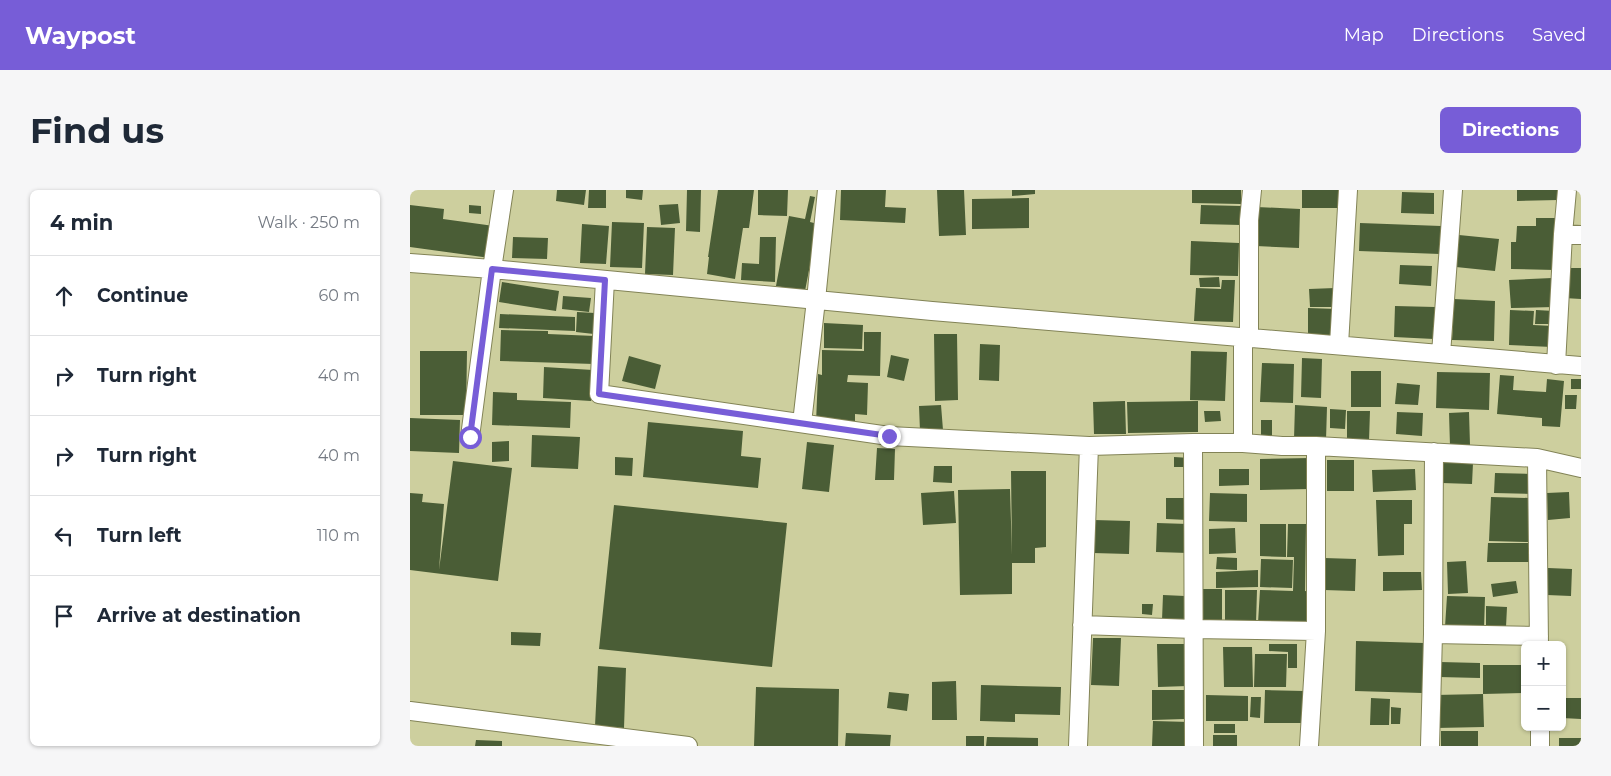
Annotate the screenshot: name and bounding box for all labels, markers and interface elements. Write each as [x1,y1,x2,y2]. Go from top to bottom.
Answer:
text: Waypost [25,21,136,50]
text: Map [1344,24,1384,46]
text: Directions [1412,24,1504,46]
text: Saved [1532,24,1586,46]
button: Directions [1440,107,1581,153]
text: Find us [30,109,164,152]
text: 4 min [50,210,113,235]
text: Walk · 250 m [257,213,360,232]
icon: ahead [50,282,78,310]
text: Continue [97,284,188,307]
text: 60 m [318,286,360,305]
icon: right [50,362,78,390]
text: Turn right [97,364,197,387]
text: 40 m [318,366,360,385]
route end [878,425,901,448]
route start [459,426,482,449]
icon: right [50,442,78,470]
text: Turn right [97,444,197,467]
text: 40 m [318,446,360,465]
icon: left [50,522,78,550]
text: Turn left [97,524,182,547]
text: 110 m [317,526,360,545]
icon: arrive [50,602,78,630]
text: Arrive at destination [97,604,301,627]
map controls [1521,641,1566,731]
button: + [1521,641,1566,686]
button: − [1521,686,1566,731]

